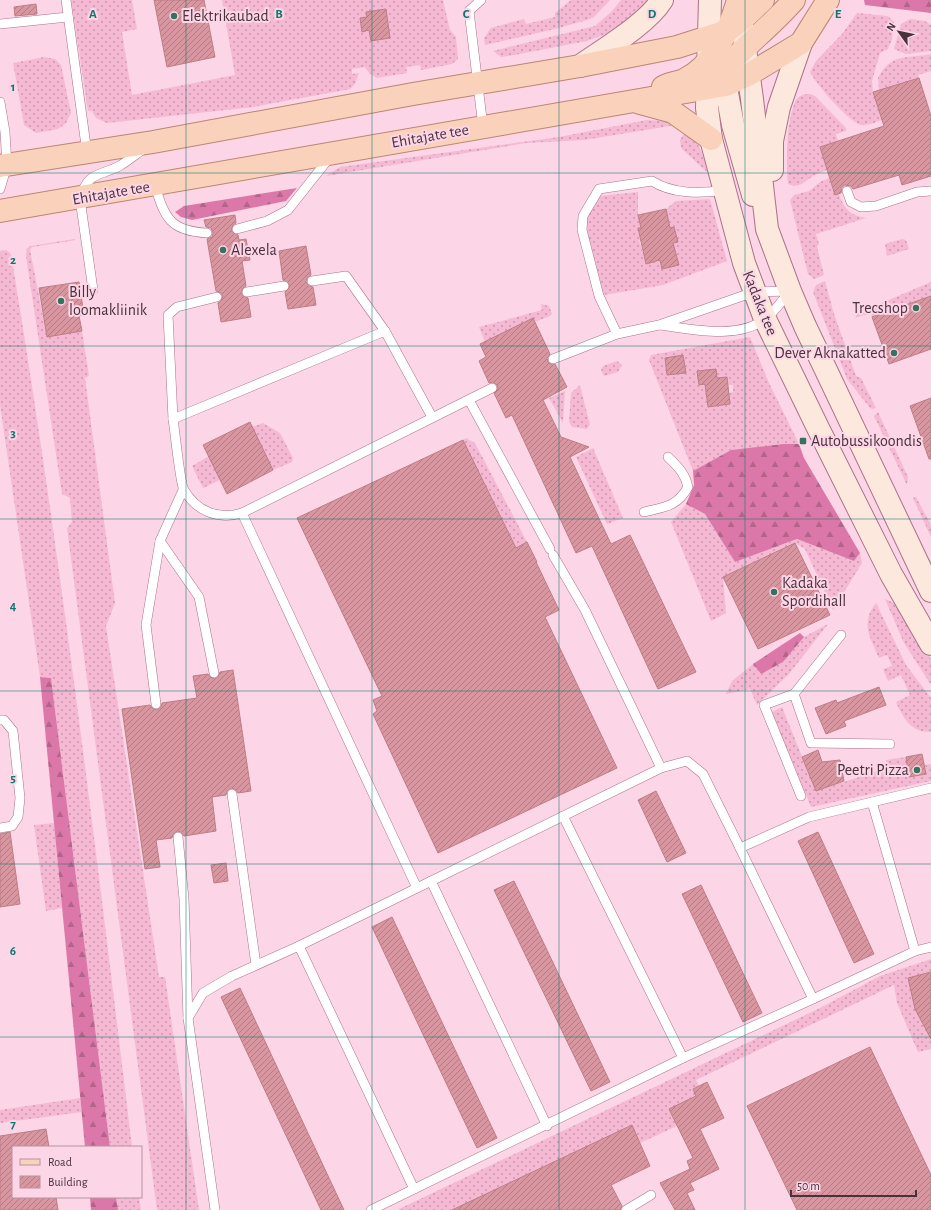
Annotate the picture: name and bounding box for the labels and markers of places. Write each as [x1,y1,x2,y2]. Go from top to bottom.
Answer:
place label: Elektrikaubad [182,8,269,24]
marker: Elektrikaubad [169,11,179,21]
place label: Alexela [231,242,277,258]
marker: Alexela [218,245,228,255]
place label: Billy loomakliinik [69,284,148,318]
marker: Billy loomakliinik [56,296,66,306]
place label: Trecshop [852,300,908,316]
marker: Trecshop [911,303,921,313]
place label: Dever Aknakatted [774,345,886,361]
marker: Dever Aknakatted [889,348,899,358]
place label: Autobussikoondis [811,433,922,449]
marker: Autobussikoondis [798,436,808,446]
place label: Kadaka Spordihall [782,575,846,609]
marker: Kadaka Spordihall [769,587,779,597]
place label: Peetri Pizza [837,762,909,778]
marker: Peetri Pizza [912,765,922,775]

